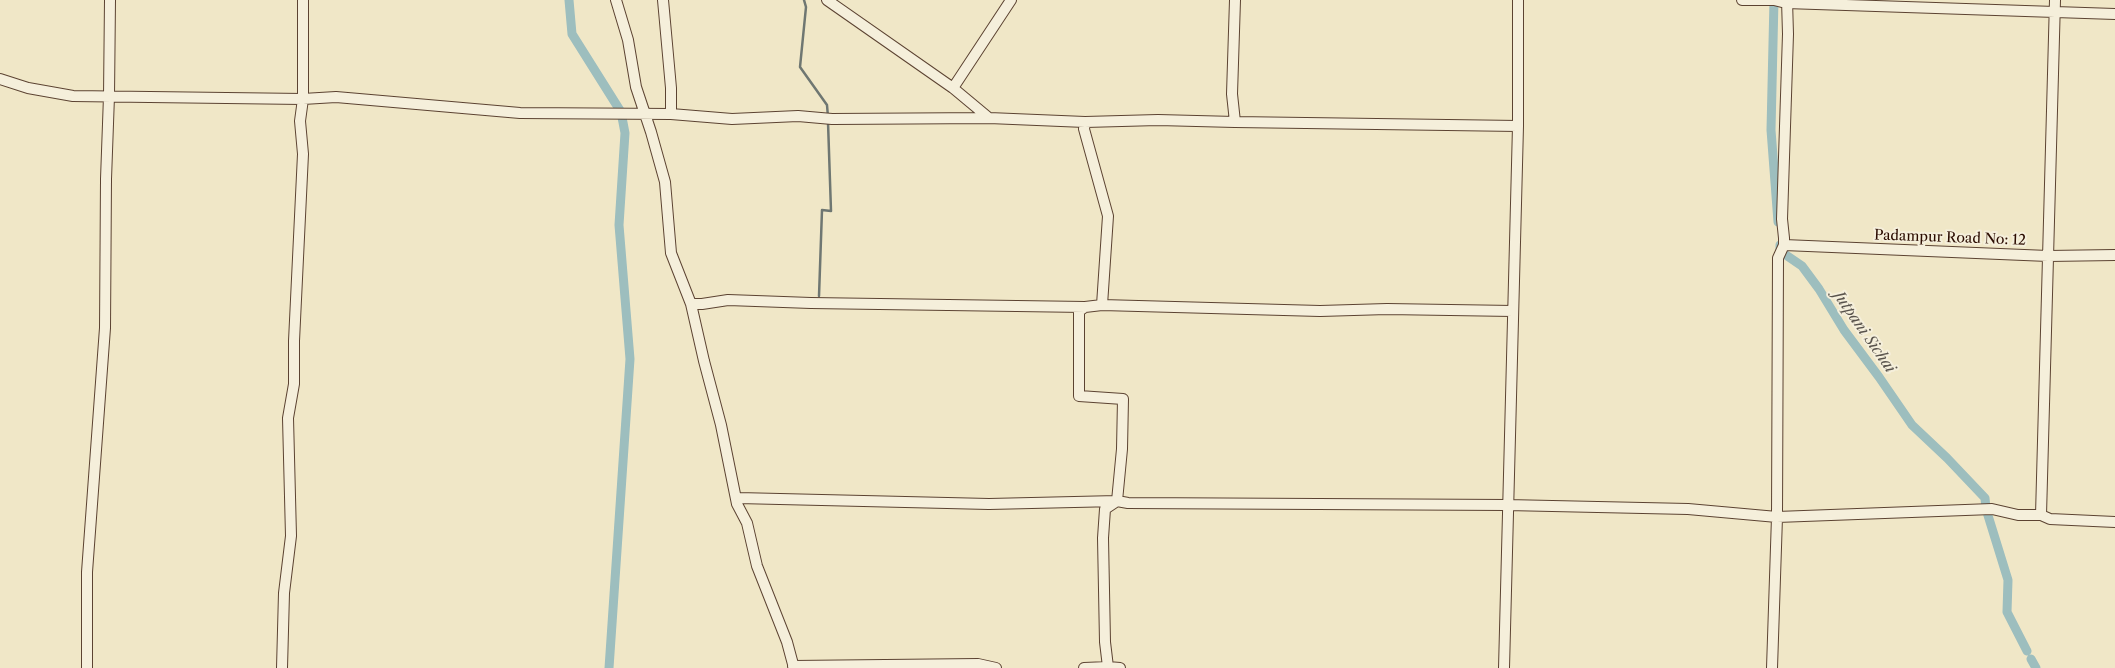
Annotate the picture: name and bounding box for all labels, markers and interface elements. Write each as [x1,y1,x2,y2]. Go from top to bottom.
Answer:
street label: Padampur Road No: 12 [1874,227,2026,249]
water label: Jutpani Sichai [1829,287,1899,377]

